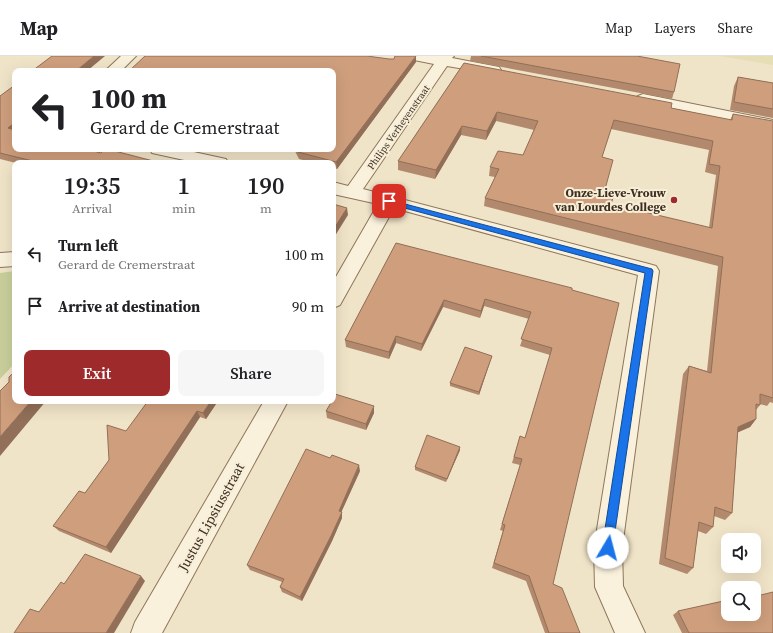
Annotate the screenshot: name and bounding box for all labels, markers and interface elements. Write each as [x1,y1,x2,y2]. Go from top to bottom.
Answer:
text: Map [20,15,58,41]
text: Map [605,18,632,38]
text: Layers [654,18,696,38]
text: Share [718,18,753,38]
text: 100 m [90,79,167,117]
street label: Philips Verheyenstraat [364,82,433,172]
icon: left [24,84,76,136]
text: Gerard de Cremerstraat [90,115,279,140]
text: 19:35 [63,169,121,202]
text: 1 [178,169,190,202]
text: 190 [247,169,285,202]
pin [372,184,406,218]
place label: Onze-Lieve-Vrouw van Lourdes College [554,185,667,215]
icon: arrive [378,190,400,212]
marker: Onze-Lieve-Vrouw van Lourdes College [669,195,679,205]
text: Arrival [72,200,112,217]
text: min [172,200,196,217]
text: m [260,200,272,217]
text: Turn left [58,235,118,256]
icon: left [24,243,46,265]
text: 100 m [284,244,324,265]
text: Gerard de Cremerstraat [58,256,195,273]
icon: arrive [24,295,46,317]
text: Arrive at destination [58,296,200,317]
text: 90 m [292,296,324,317]
button: Exit [24,350,170,396]
button: Share [178,350,324,396]
street label: Justus Lipsiusstraat [172,459,249,576]
position arrow [587,527,629,569]
map controls [721,533,761,621]
button: sound [721,533,761,573]
button: search [721,581,761,621]

